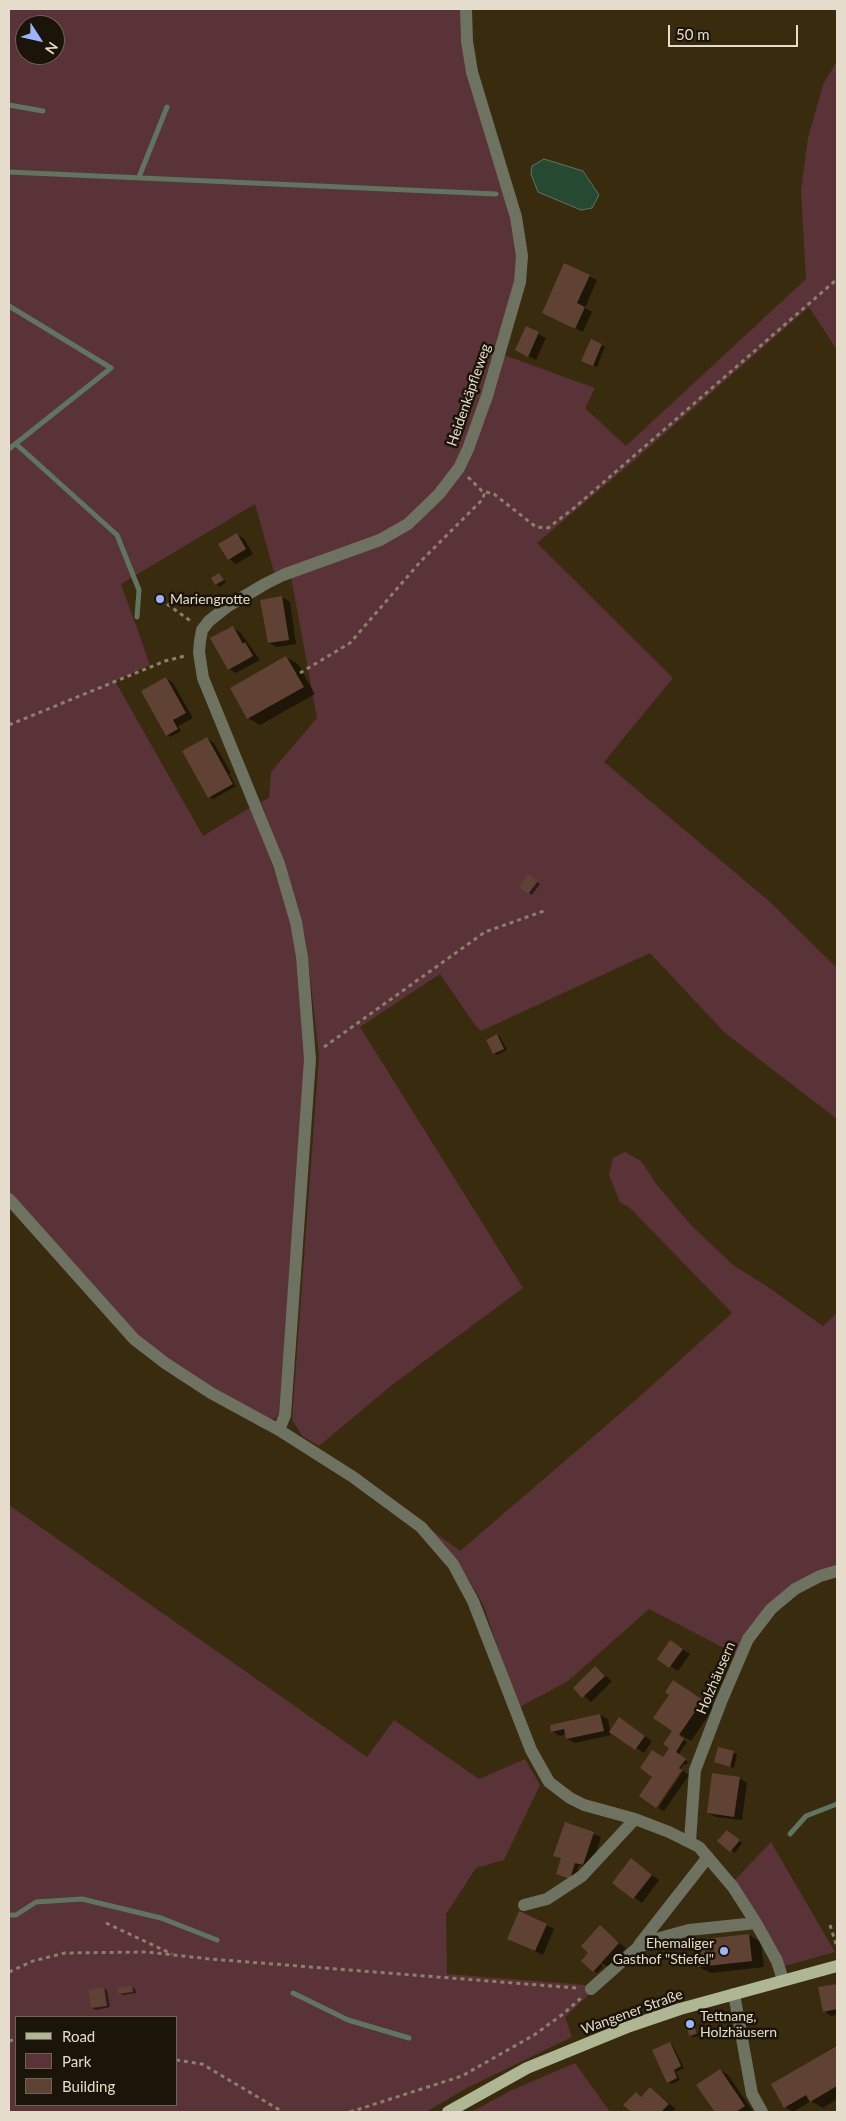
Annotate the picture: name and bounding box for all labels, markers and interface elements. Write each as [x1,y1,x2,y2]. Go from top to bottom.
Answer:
north arrow [15,15,65,65]
scale bar [671,15,801,47]
text: 50 m [676,25,710,43]
text: N [42,39,62,58]
street label: Heidenkäpfleweg [444,342,494,448]
place label: Mariengrotte [170,591,250,607]
marker: Mariengrotte [154,593,166,605]
street label: Holzhäusern [693,1639,739,1717]
place label: Ehemaliger Gasthof "Stiefel" [613,1935,714,1968]
marker: Ehemaliger Gasthof "Stiefel" [718,1945,730,1957]
street label: Wangener Straße [579,1986,685,2038]
place label: Tettnang, Holzhäusern [700,2008,777,2040]
legend [15,2016,178,2106]
marker: Tettnang, Holzhäusern [684,2018,696,2030]
text: Road [62,2027,95,2045]
text: Park [62,2052,91,2070]
text: Building [62,2077,115,2095]

